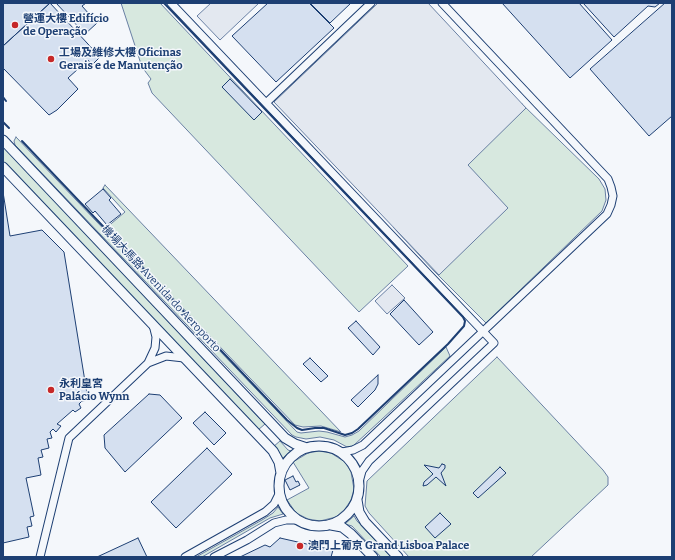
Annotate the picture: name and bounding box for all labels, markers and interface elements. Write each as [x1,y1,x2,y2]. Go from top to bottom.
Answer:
place label: 營運大樓 Edifício de Operação [23,12,109,38]
marker: 營運大樓 Edifício de Operação [10,20,20,30]
place label: 工場及維修大樓 Oficinas Gerais e de Manutenção [59,46,183,72]
marker: 工場及維修大樓 Oficinas Gerais e de Manutenção [46,54,56,64]
street label: 機場大馬路 Avenida do Aeroporto [99,223,223,355]
place label: 永利皇宮 Palácio Wynn [59,377,129,403]
marker: 永利皇宮 Palácio Wynn [46,385,56,395]
place label: 澳門上葡京 Grand Lisboa Palace [308,539,469,553]
marker: 澳門上葡京 Grand Lisboa Palace [295,541,305,551]

